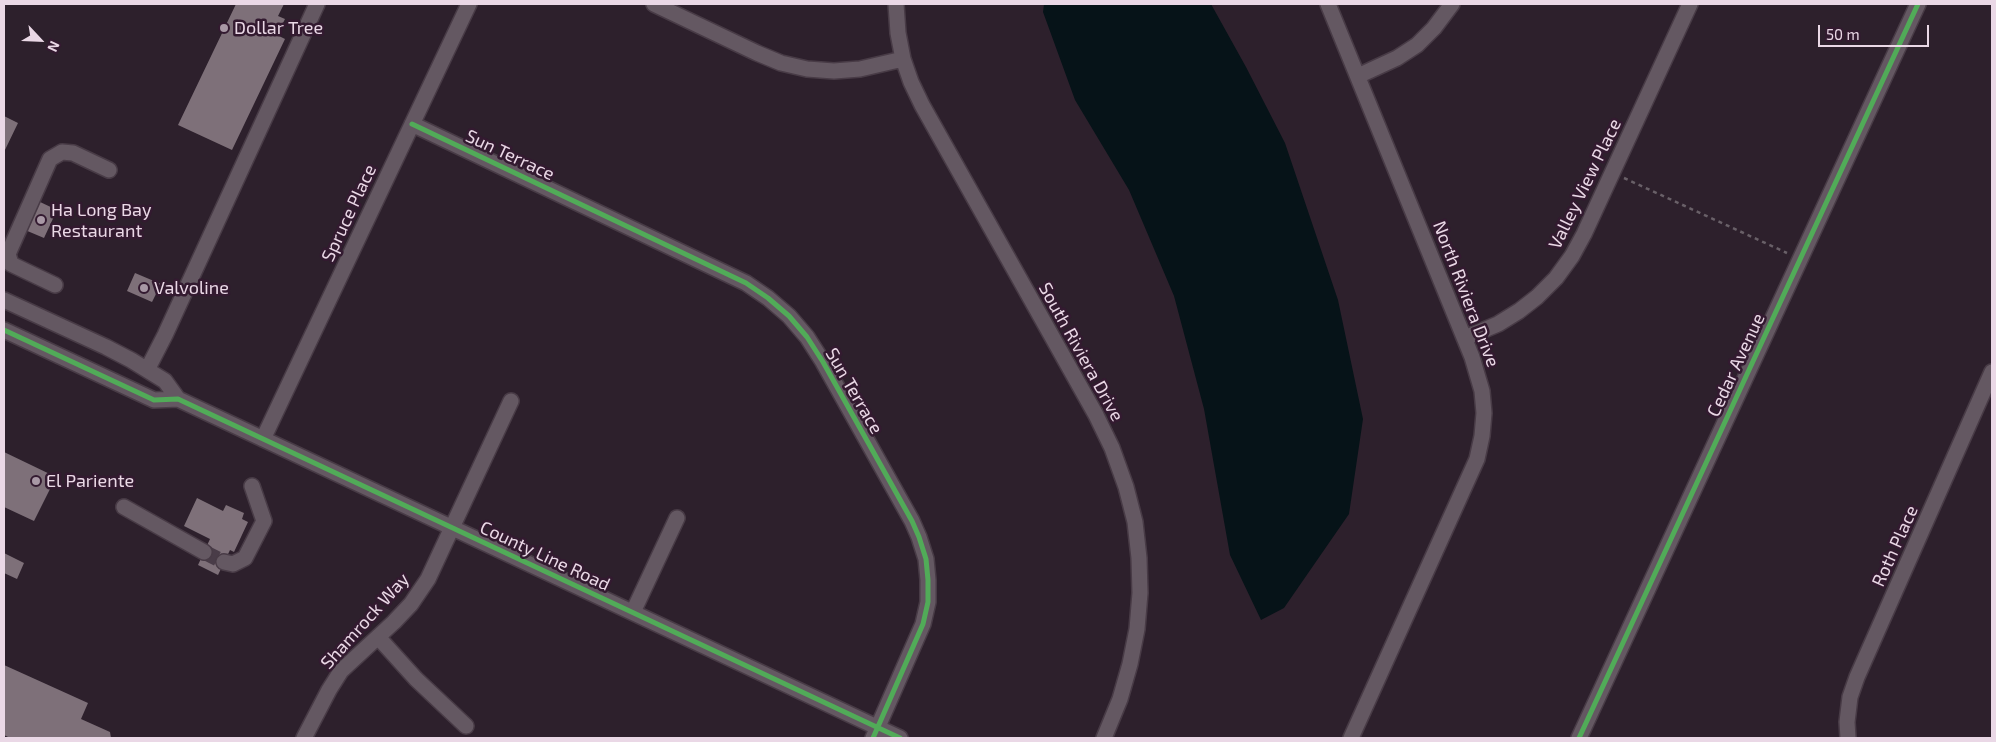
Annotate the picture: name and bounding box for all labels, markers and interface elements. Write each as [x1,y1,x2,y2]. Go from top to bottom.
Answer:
north arrow [15,15,65,65]
scale bar [1821,15,1932,47]
place label: Dollar Tree [234,17,323,39]
marker: Dollar Tree [218,22,230,34]
text: 50 m [1826,25,1860,43]
text: N [44,38,64,55]
street label: Valley View Place [1544,115,1626,253]
street label: Sun Terrace [462,125,558,185]
street label: Spruce Place [317,161,381,265]
place label: Ha Long Bay Restaurant [51,199,151,242]
marker: Ha Long Bay Restaurant [35,214,47,226]
street label: North Riviera Drive [1428,218,1504,370]
place label: Valvoline [154,277,229,299]
street label: South Riviera Drive [1034,279,1128,425]
marker: Valvoline [138,282,150,294]
street label: Cedar Avenue [1703,310,1769,420]
street label: Sun Terrace [821,344,887,438]
place label: El Pariente [46,470,134,492]
marker: El Pariente [30,475,42,487]
street label: Roth Place [1867,502,1923,590]
street label: County Line Road [477,516,613,596]
street label: Shamrock Way [316,569,414,673]

